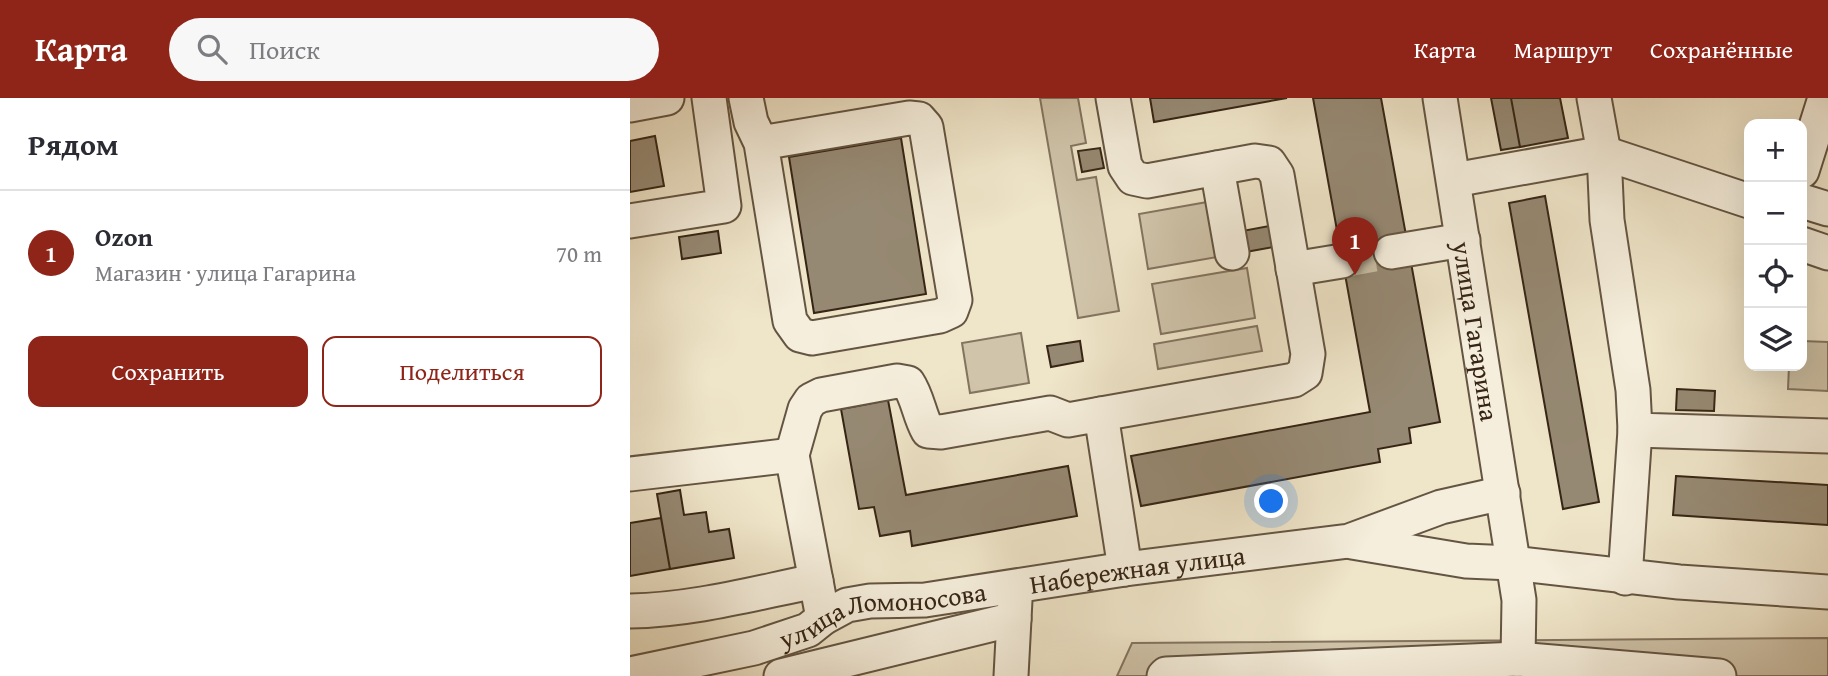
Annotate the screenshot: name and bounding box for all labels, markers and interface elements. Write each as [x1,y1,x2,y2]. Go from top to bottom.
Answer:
search box [169,18,659,81]
text: Карта [35,25,127,73]
icon: search [193,30,231,68]
text: Поиск [249,30,320,69]
text: Карта [1414,32,1476,67]
text: Маршрут [1514,32,1612,67]
text: Сохранённые [1650,32,1793,67]
map controls [1744,119,1807,371]
button: + [1744,119,1807,182]
text: Рядом [28,122,119,166]
button: − [1744,182,1807,245]
text: Ozon [95,217,153,256]
pin: 1 [1332,217,1378,275]
text: 1 [45,237,57,270]
text: 70 m [556,237,602,270]
street label: улица Гагарина [1443,238,1510,424]
button: locate [1744,245,1807,308]
text: Магазин · улица Гагарина [95,256,356,289]
button: layers [1744,308,1807,371]
button: Сохранить [28,336,308,407]
button: Поделиться [322,336,602,407]
your location [1254,484,1288,518]
street label: Набережная улица [1027,535,1248,603]
street label: улица Ломоносова [773,571,989,658]

